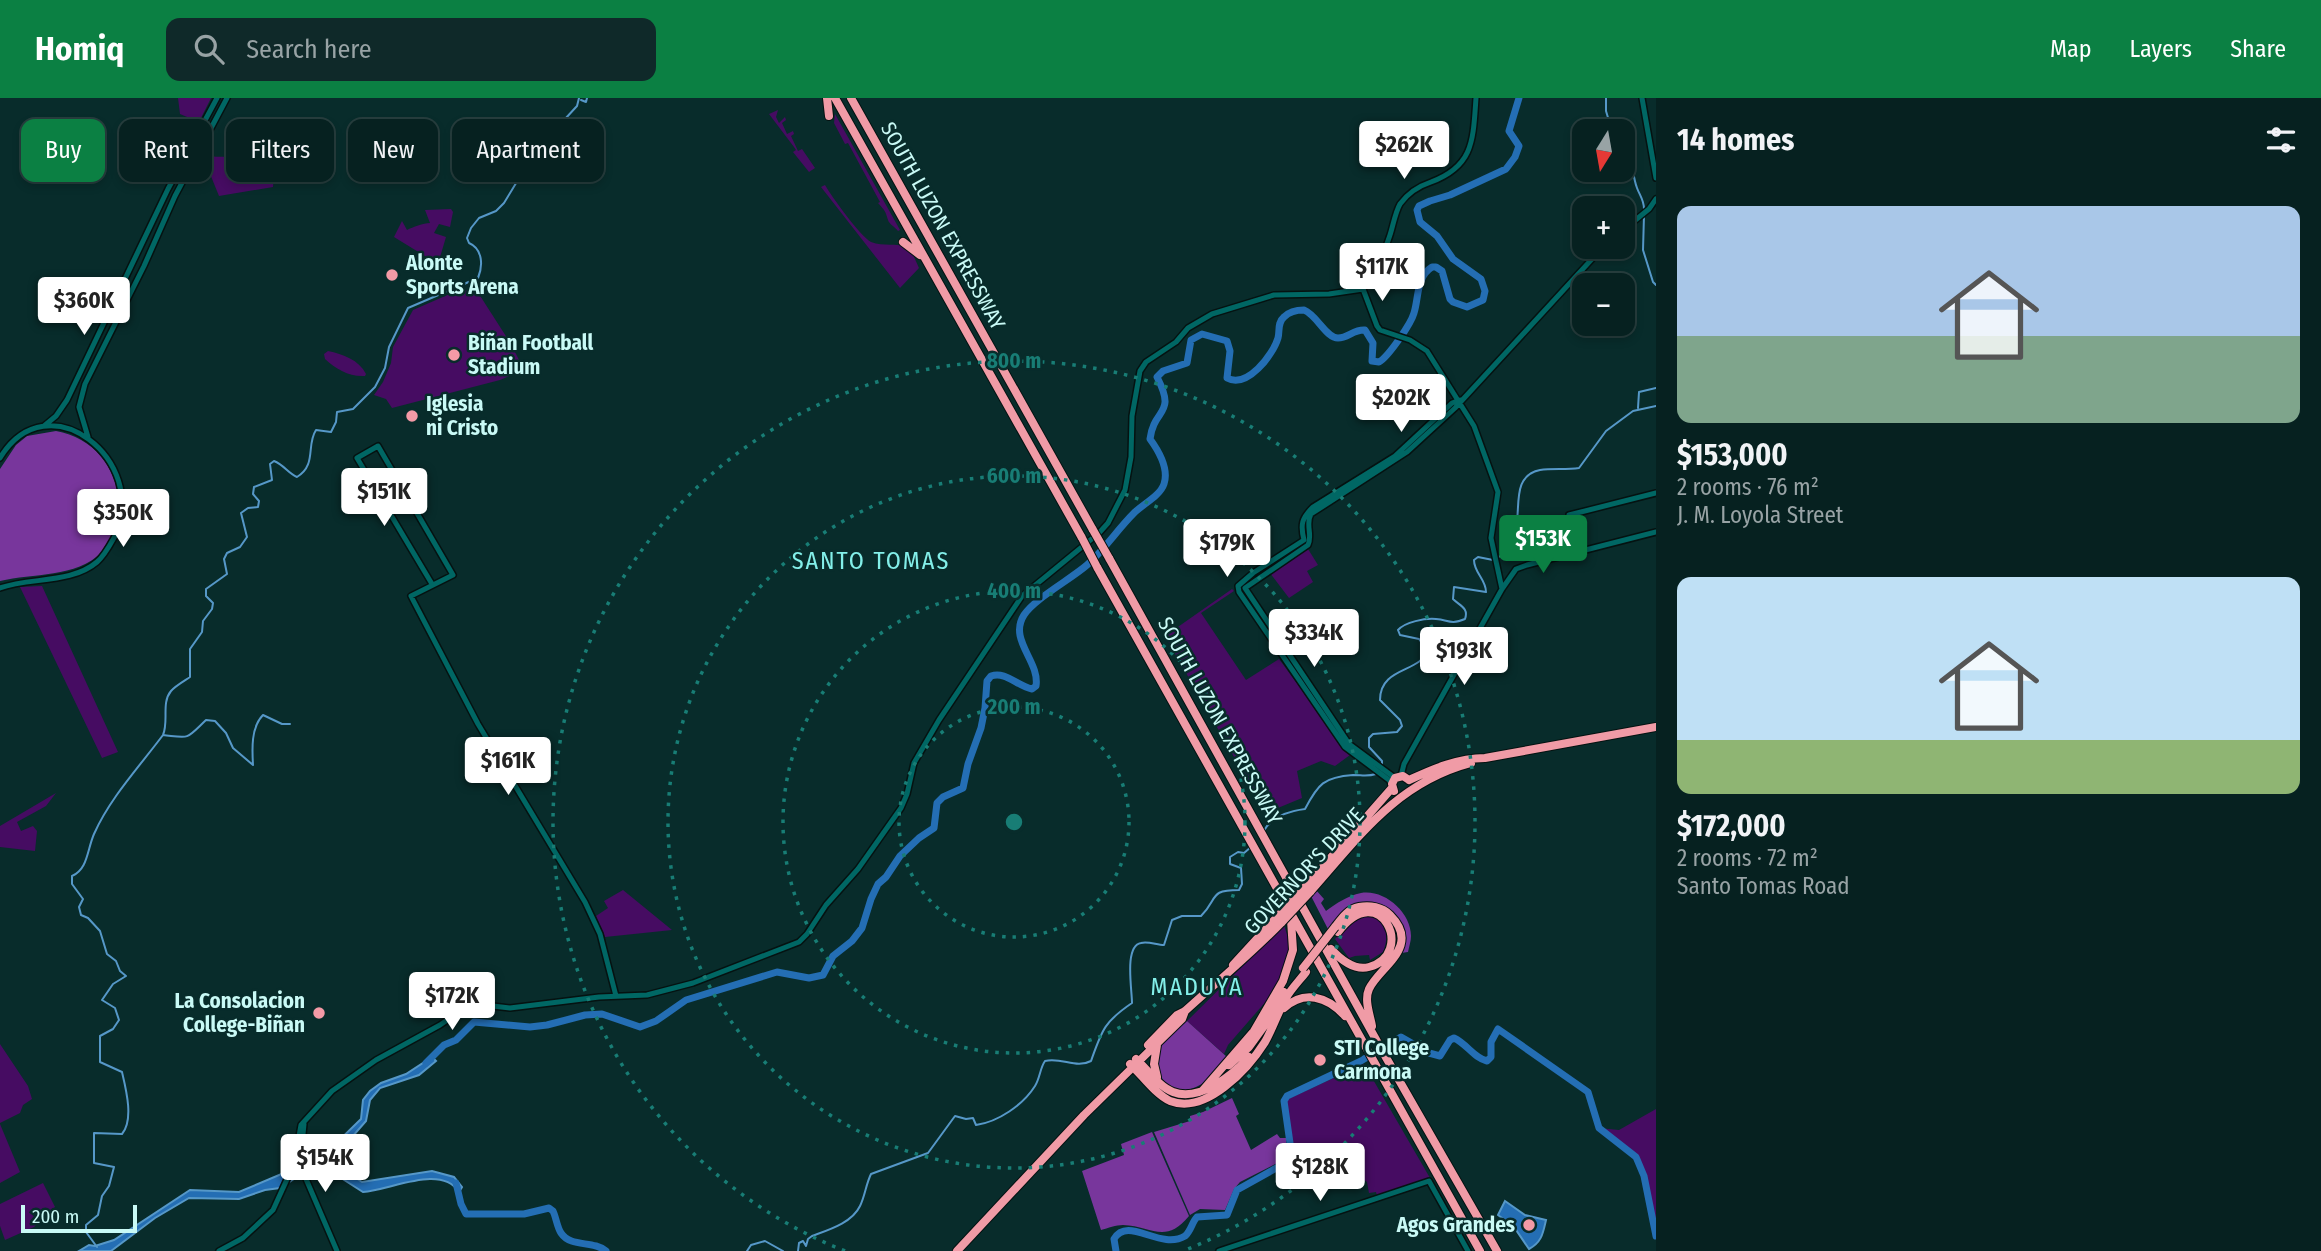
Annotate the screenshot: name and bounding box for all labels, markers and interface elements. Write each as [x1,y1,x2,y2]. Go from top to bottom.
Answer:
search box [166,18,656,81]
text: Homiq [35,29,124,69]
icon: search [190,30,228,68]
text: Search here [246,34,371,65]
text: Map [2050,35,2092,63]
text: Layers [2130,35,2192,63]
text: Share [2230,35,2286,63]
street label: SOUTH LUZON EXPRESSWAY [875,118,1011,335]
chip: Buy [21,119,105,182]
chip: Rent [119,119,212,182]
chip: Filters [226,119,334,182]
chip: New [348,119,438,182]
chip: Apartment [452,119,604,182]
north arrow [1572,119,1634,182]
map controls [1572,119,1635,336]
icon: filters [2262,121,2300,159]
pin: $262K [1355,122,1453,181]
text: 14 homes [1677,122,1794,158]
text: $262K [1375,130,1433,158]
button: + [1572,196,1635,259]
pin: $117K [1333,244,1431,303]
place label: Alonte Sports Arena [405,250,519,300]
text: $117K [1356,252,1408,280]
icon: home [1926,252,2052,378]
marker: Alonte Sports Arena [384,267,400,283]
button: − [1572,273,1635,336]
pin: $360K [35,278,133,337]
text: $360K [54,286,114,314]
place label: Biñan Football Stadium [468,330,594,380]
marker: Biñan Football Stadium [446,347,462,363]
text: 800 m [987,348,1041,374]
pin: $202K [1352,374,1450,434]
text: $202K [1372,383,1430,411]
place label: Iglesia ni Cristo [426,391,498,441]
marker: Iglesia ni Cristo [404,408,420,424]
text: $153,000 [1677,437,1788,473]
text: 600 m [987,463,1041,489]
pin: $151K [335,468,433,528]
text: 2 rooms · 76 m² [1677,473,1819,501]
text: $151K [357,477,411,505]
pin: $350K [74,490,172,549]
text: $350K [93,498,153,526]
text: J. M. Loyola Street [1677,501,1843,529]
pin: $153K [1494,516,1592,575]
pin: $179K [1178,519,1276,579]
text: $153K [1515,524,1571,552]
text: $179K [1199,528,1255,556]
district label: SANTO TOMAS [792,547,950,575]
text: 400 m [987,578,1041,604]
pin: $334K [1265,610,1363,669]
street label: SOUTH LUZON EXPRESSWAY [1152,613,1288,830]
text: $334K [1285,618,1343,646]
icon: home [1926,623,2052,749]
pin: $193K [1415,628,1513,687]
text: $193K [1436,636,1492,664]
text: 200 m [986,694,1041,720]
pin: $161K [459,738,557,797]
text: $161K [481,746,535,774]
street label: GOVERNOR'S DRIVE [1239,802,1369,940]
text: $172,000 [1677,808,1786,844]
centre of rings [1002,810,1026,834]
text: 2 rooms · 72 m² [1677,844,1818,872]
text: Santo Tomas Road [1677,872,1850,900]
pin: $172K [403,972,501,1032]
district label: MADUYA [1150,973,1244,1001]
text: $172K [425,981,479,1009]
place label: La Consolacion College-Biñan [174,988,305,1038]
marker: La Consolacion College-Biñan [311,1005,327,1021]
place label: STI College Carmona [1334,1035,1430,1085]
marker: STI College Carmona [1312,1052,1328,1068]
pin: $154K [276,1134,374,1194]
text: $154K [297,1143,353,1171]
pin: $128K [1271,1144,1369,1203]
text: $128K [1292,1152,1348,1180]
scale bar [21,1202,136,1234]
text: 200 m [32,1205,79,1228]
place label: Agos Grandes [1396,1212,1515,1238]
marker: Agos Grandes [1521,1217,1537,1233]

